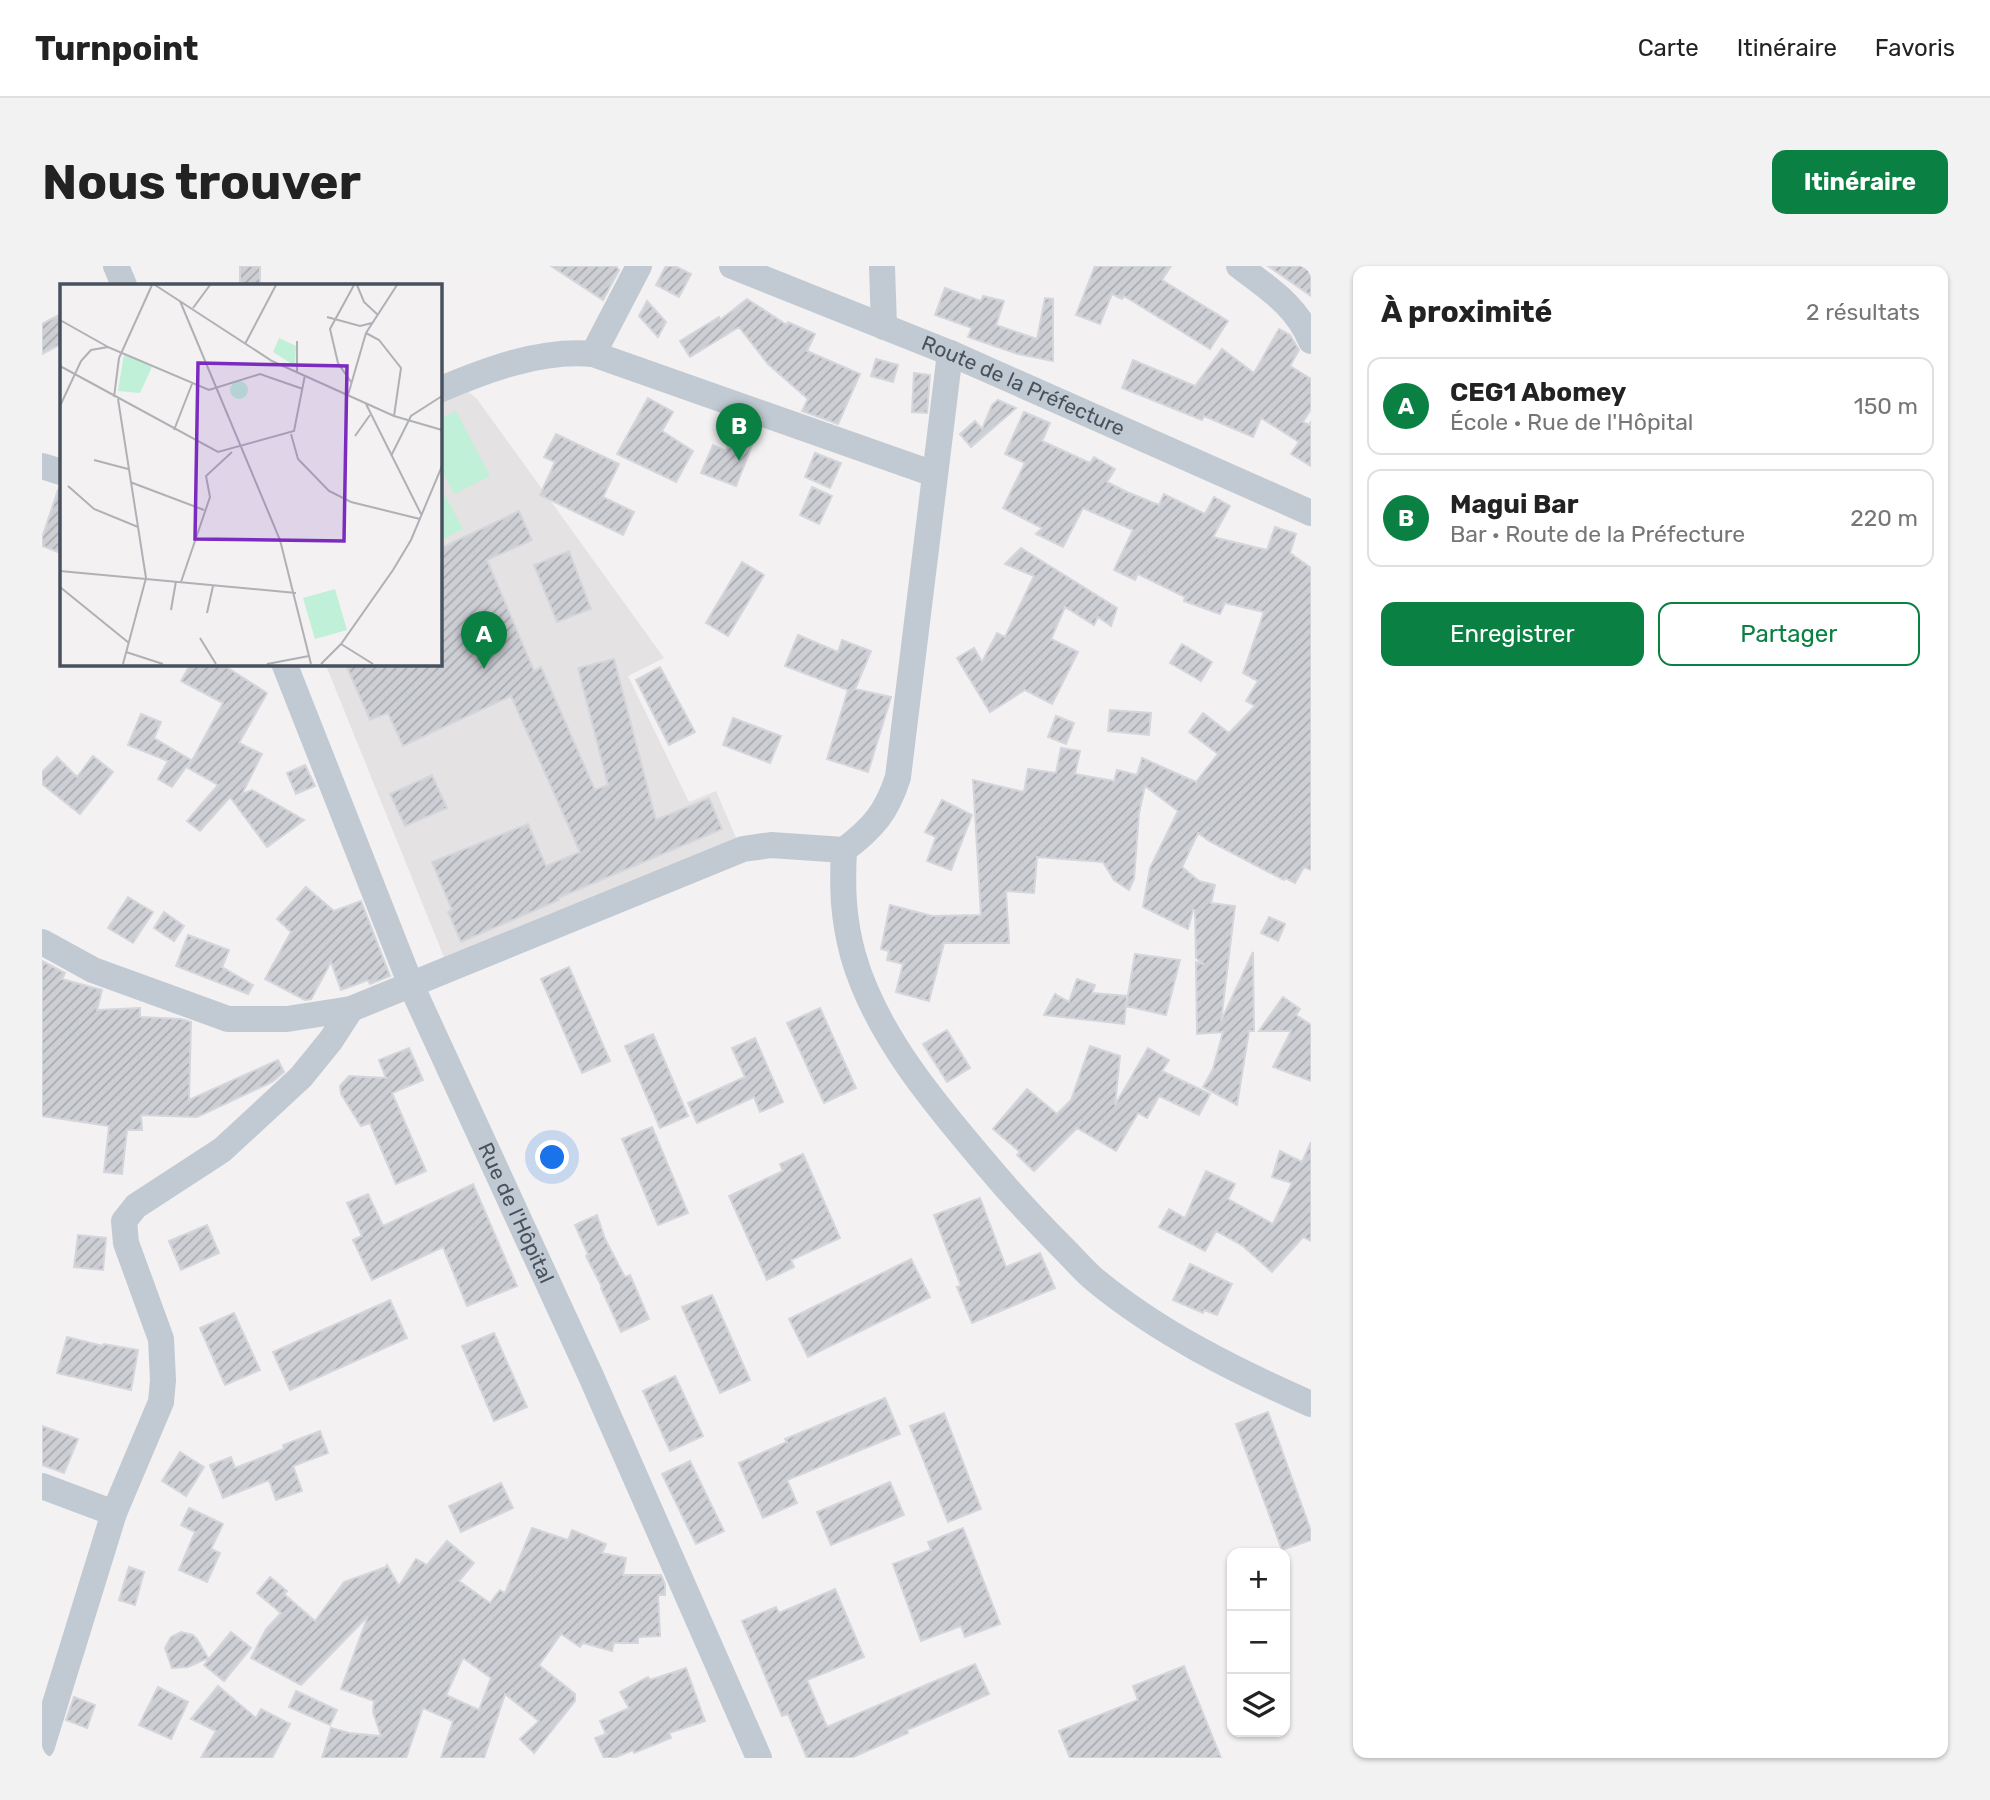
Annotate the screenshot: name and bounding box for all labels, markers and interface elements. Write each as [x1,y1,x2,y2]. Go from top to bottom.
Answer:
text: Turnpoint [35,29,198,68]
text: Carte [1638,34,1699,62]
text: Itinéraire [1737,34,1837,62]
text: Favoris [1875,34,1955,62]
button: Itinéraire [1772,150,1948,214]
text: Nous trouver [42,153,361,211]
inset map [60,284,441,665]
text: À proximité [1381,294,1552,330]
text: 2 résultats [1806,298,1920,326]
street label: Route de la Préfecture [918,330,1129,441]
text: CEG1 Abomey [1450,377,1626,408]
text: A [1398,392,1414,420]
text: 150 m [1854,392,1918,420]
pin: B [716,403,762,461]
text: École · Rue de l'Hôpital [1450,408,1693,436]
text: Magui Bar [1450,489,1578,520]
text: B [1398,504,1414,532]
text: 220 m [1850,504,1918,532]
text: Bar · Route de la Préfecture [1450,520,1745,548]
button: Enregistrer [1381,602,1644,666]
button: Partager [1658,602,1920,666]
pin: A [461,611,507,669]
street label: Rue de l'Hôpital [473,1138,559,1287]
your location [535,1140,569,1174]
map controls [1227,1548,1290,1737]
button: + [1227,1548,1290,1611]
button: − [1227,1611,1290,1674]
button: layers [1227,1674,1290,1737]

